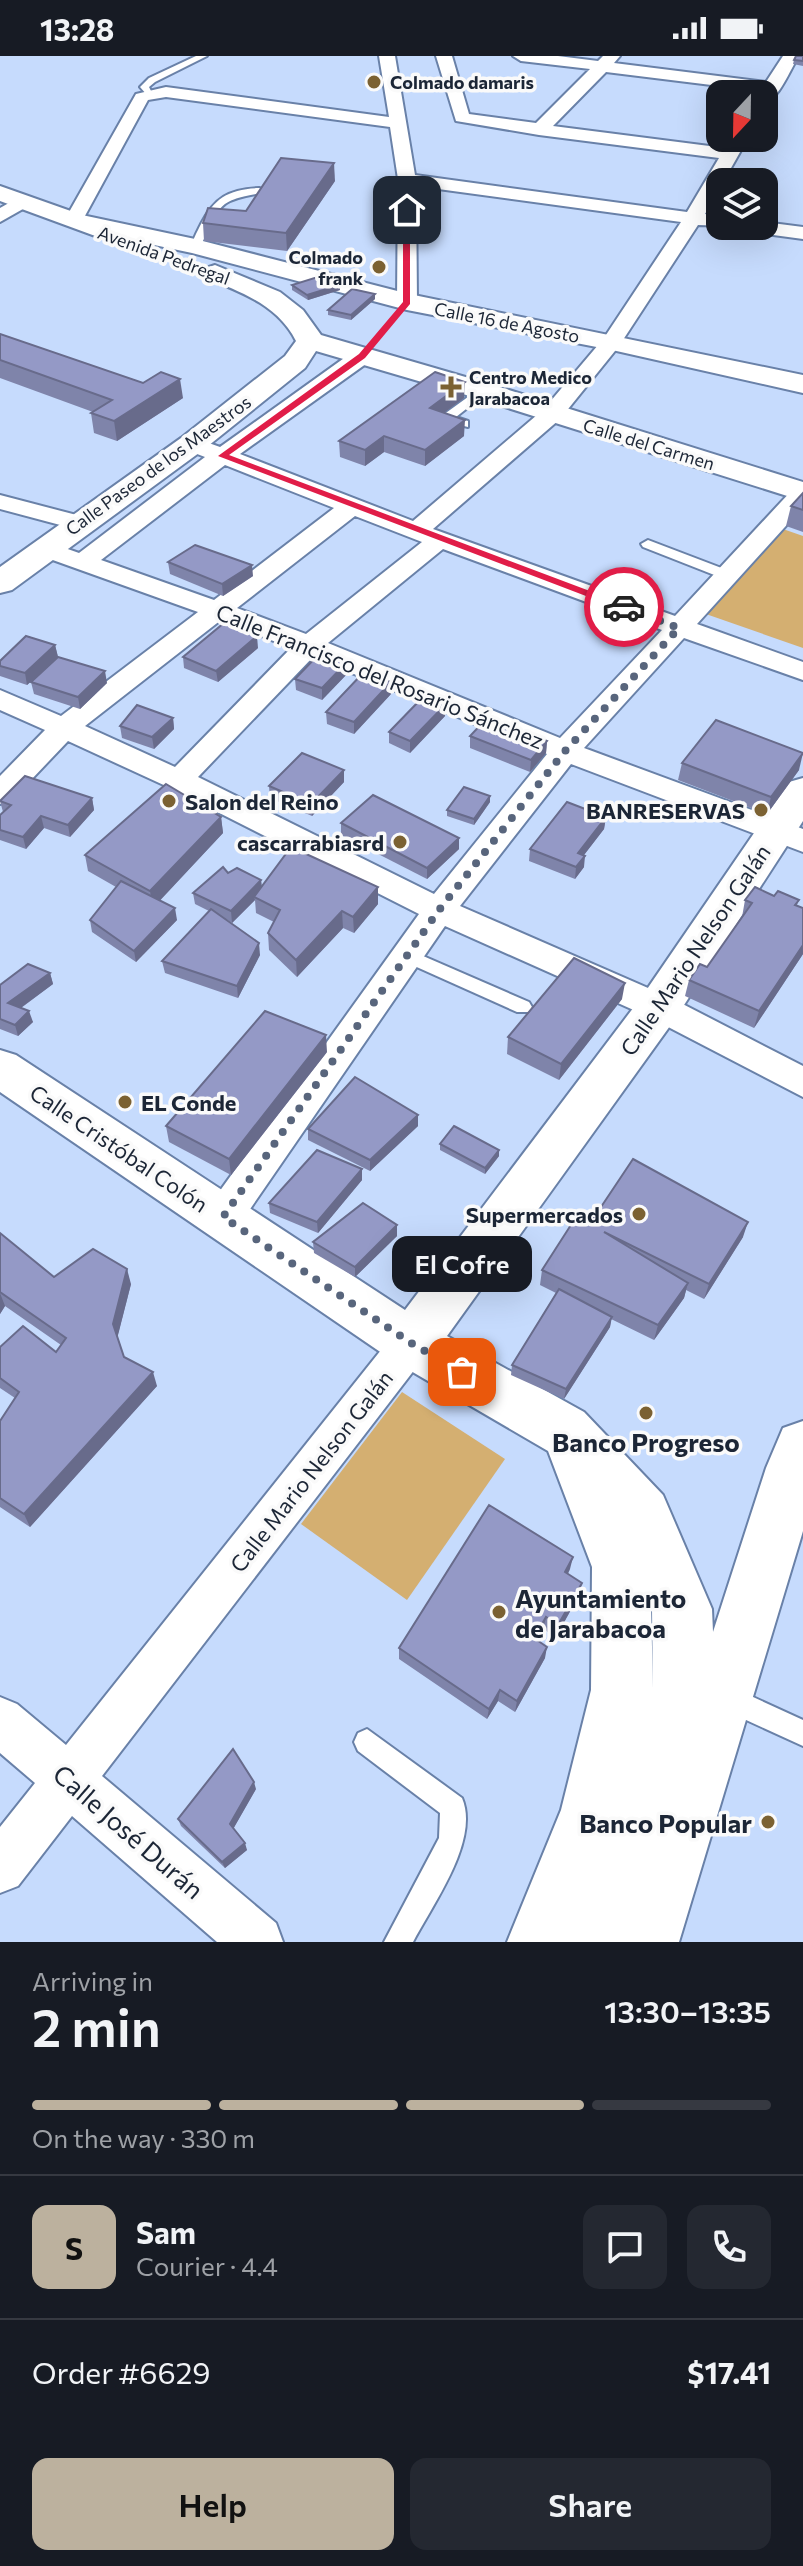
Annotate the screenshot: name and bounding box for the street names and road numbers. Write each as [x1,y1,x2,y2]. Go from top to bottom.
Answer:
street label: Avenida Pedregal [95,221,233,289]
street label: Calle 16 de Agosto [432,297,582,347]
street label: Calle Paseo de los Maestros [61,390,255,540]
street label: Calle del Carmen [581,414,717,474]
street label: Calle Francisco del Rosario Sánchez [212,598,548,754]
street label: Calle Mario Nelson Galán [614,839,776,1061]
street label: Calle Cristóbal Colón [25,1078,213,1218]
street label: Calle Mario Nelson Galán [224,1365,398,1577]
street label: Calle José Durán [48,1757,210,1905]

